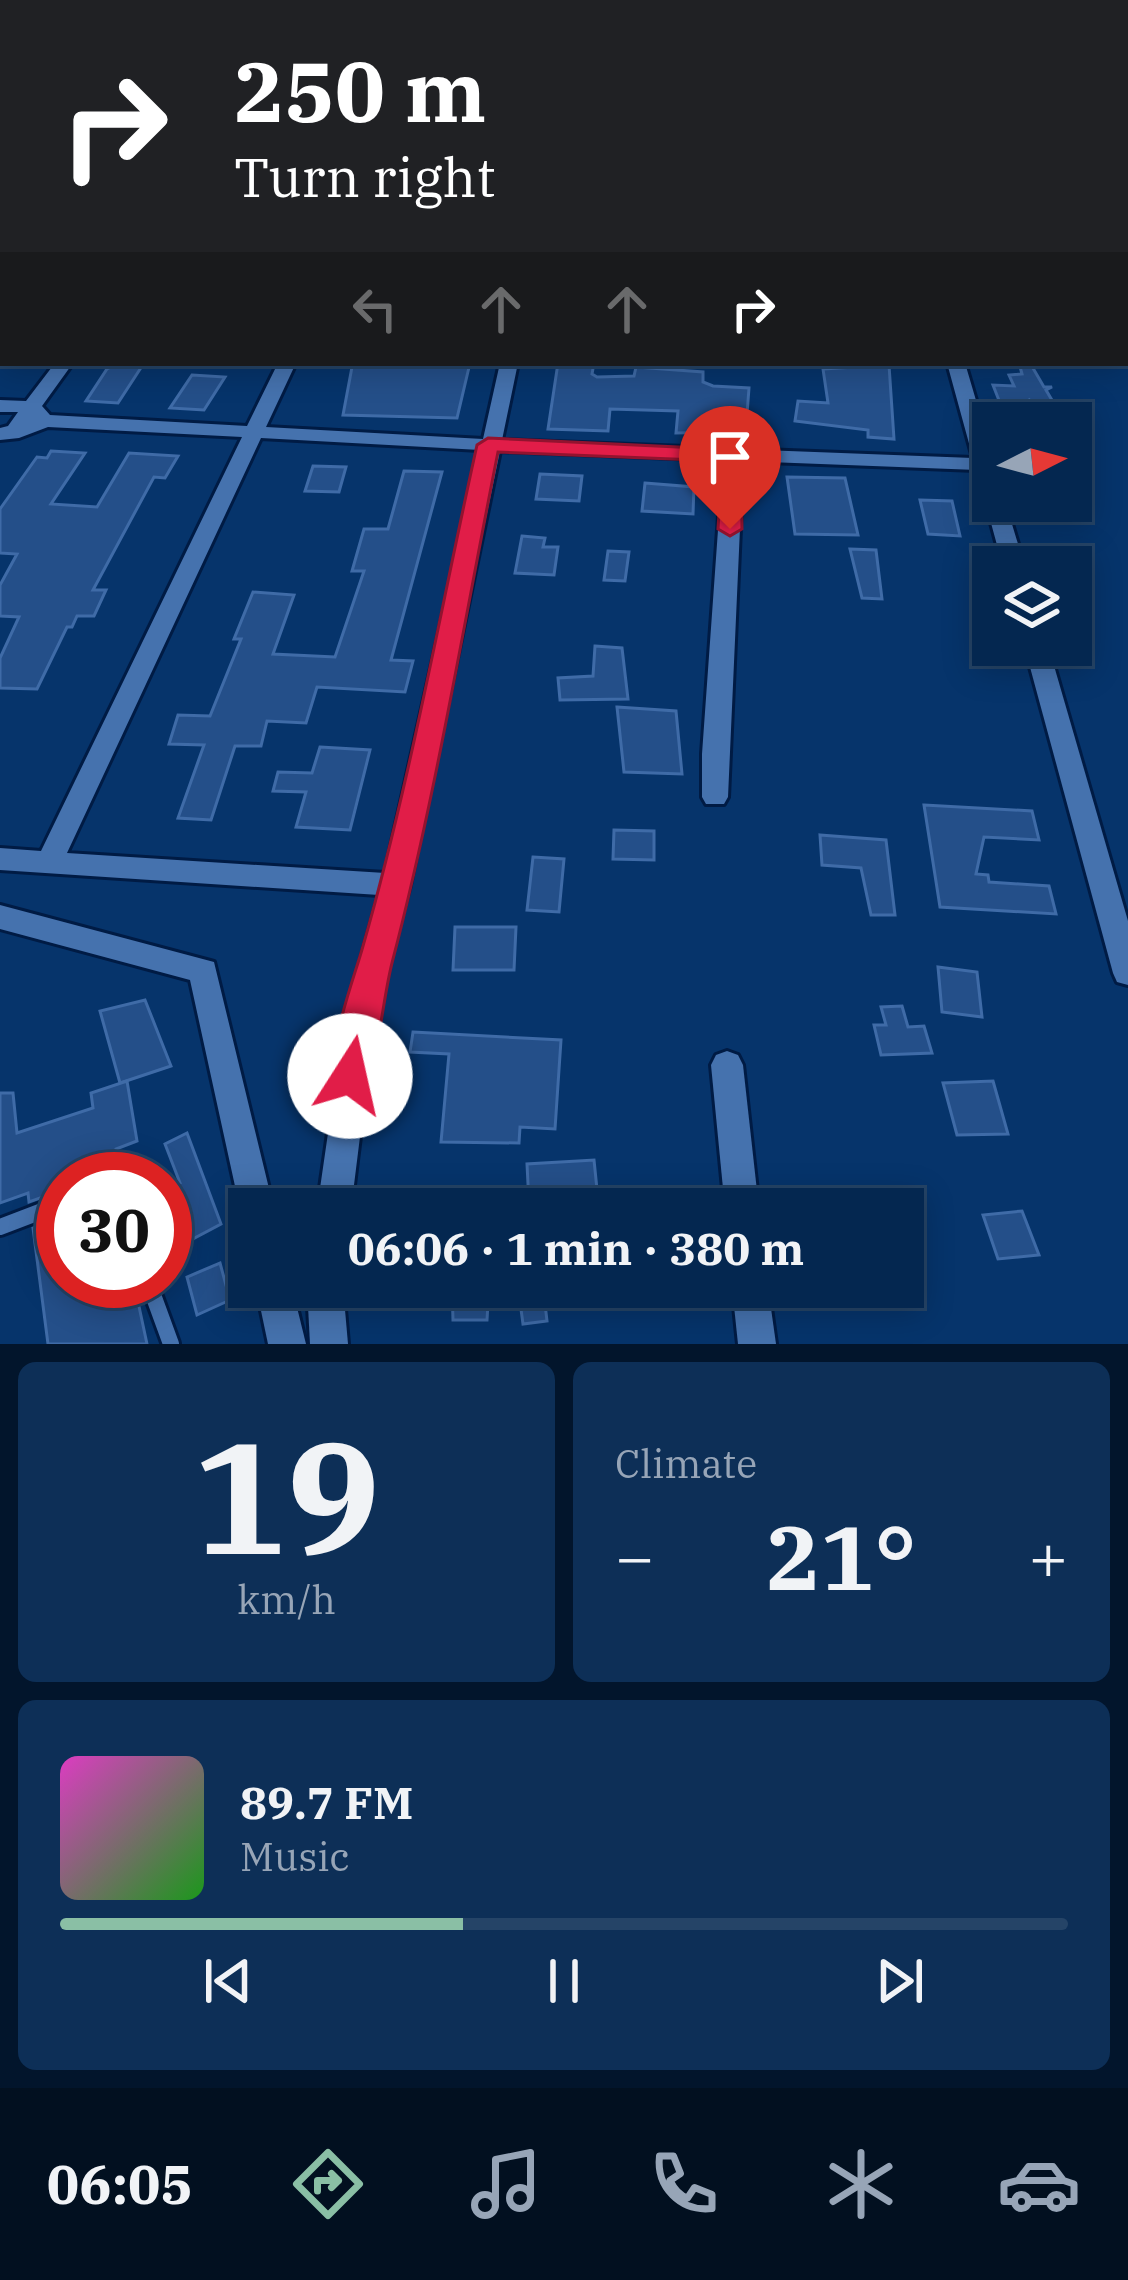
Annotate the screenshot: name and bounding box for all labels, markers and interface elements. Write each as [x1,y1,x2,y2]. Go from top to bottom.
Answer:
text: 250 m [234,36,486,145]
icon: right [36,48,192,204]
text: Turn right [234,142,496,212]
icon: left [342,276,408,342]
icon: ahead [468,276,534,342]
icon: ahead [594,276,660,342]
icon: right [720,276,786,342]
north arrow [972,402,1092,522]
map controls [972,402,1092,666]
pin [679,406,781,529]
icon: arrive [697,424,763,490]
button: layers [972,546,1092,666]
position arrow [287,1013,413,1139]
speed limit sign: 30 [36,1152,192,1308]
text: 06:06 · 1 min · 380 m [348,1219,804,1277]
text: 19 [193,1394,380,1597]
text: Climate [615,1438,757,1489]
text: 21° [766,1498,917,1615]
text: − [615,1513,655,1599]
text: + [1028,1513,1068,1599]
text: km/h [237,1574,336,1625]
text: 89.7 FM [240,1773,413,1831]
text: Music [240,1831,350,1882]
icon: previous [195,1948,261,2014]
icon: pause [531,1948,597,2014]
icon: next [867,1948,933,2014]
icon: directions [286,2142,370,2226]
icon: music [464,2142,548,2226]
icon: phone [642,2142,726,2226]
icon: climate [819,2142,903,2226]
icon: car [997,2142,1081,2226]
text: 06:05 [47,2149,193,2219]

